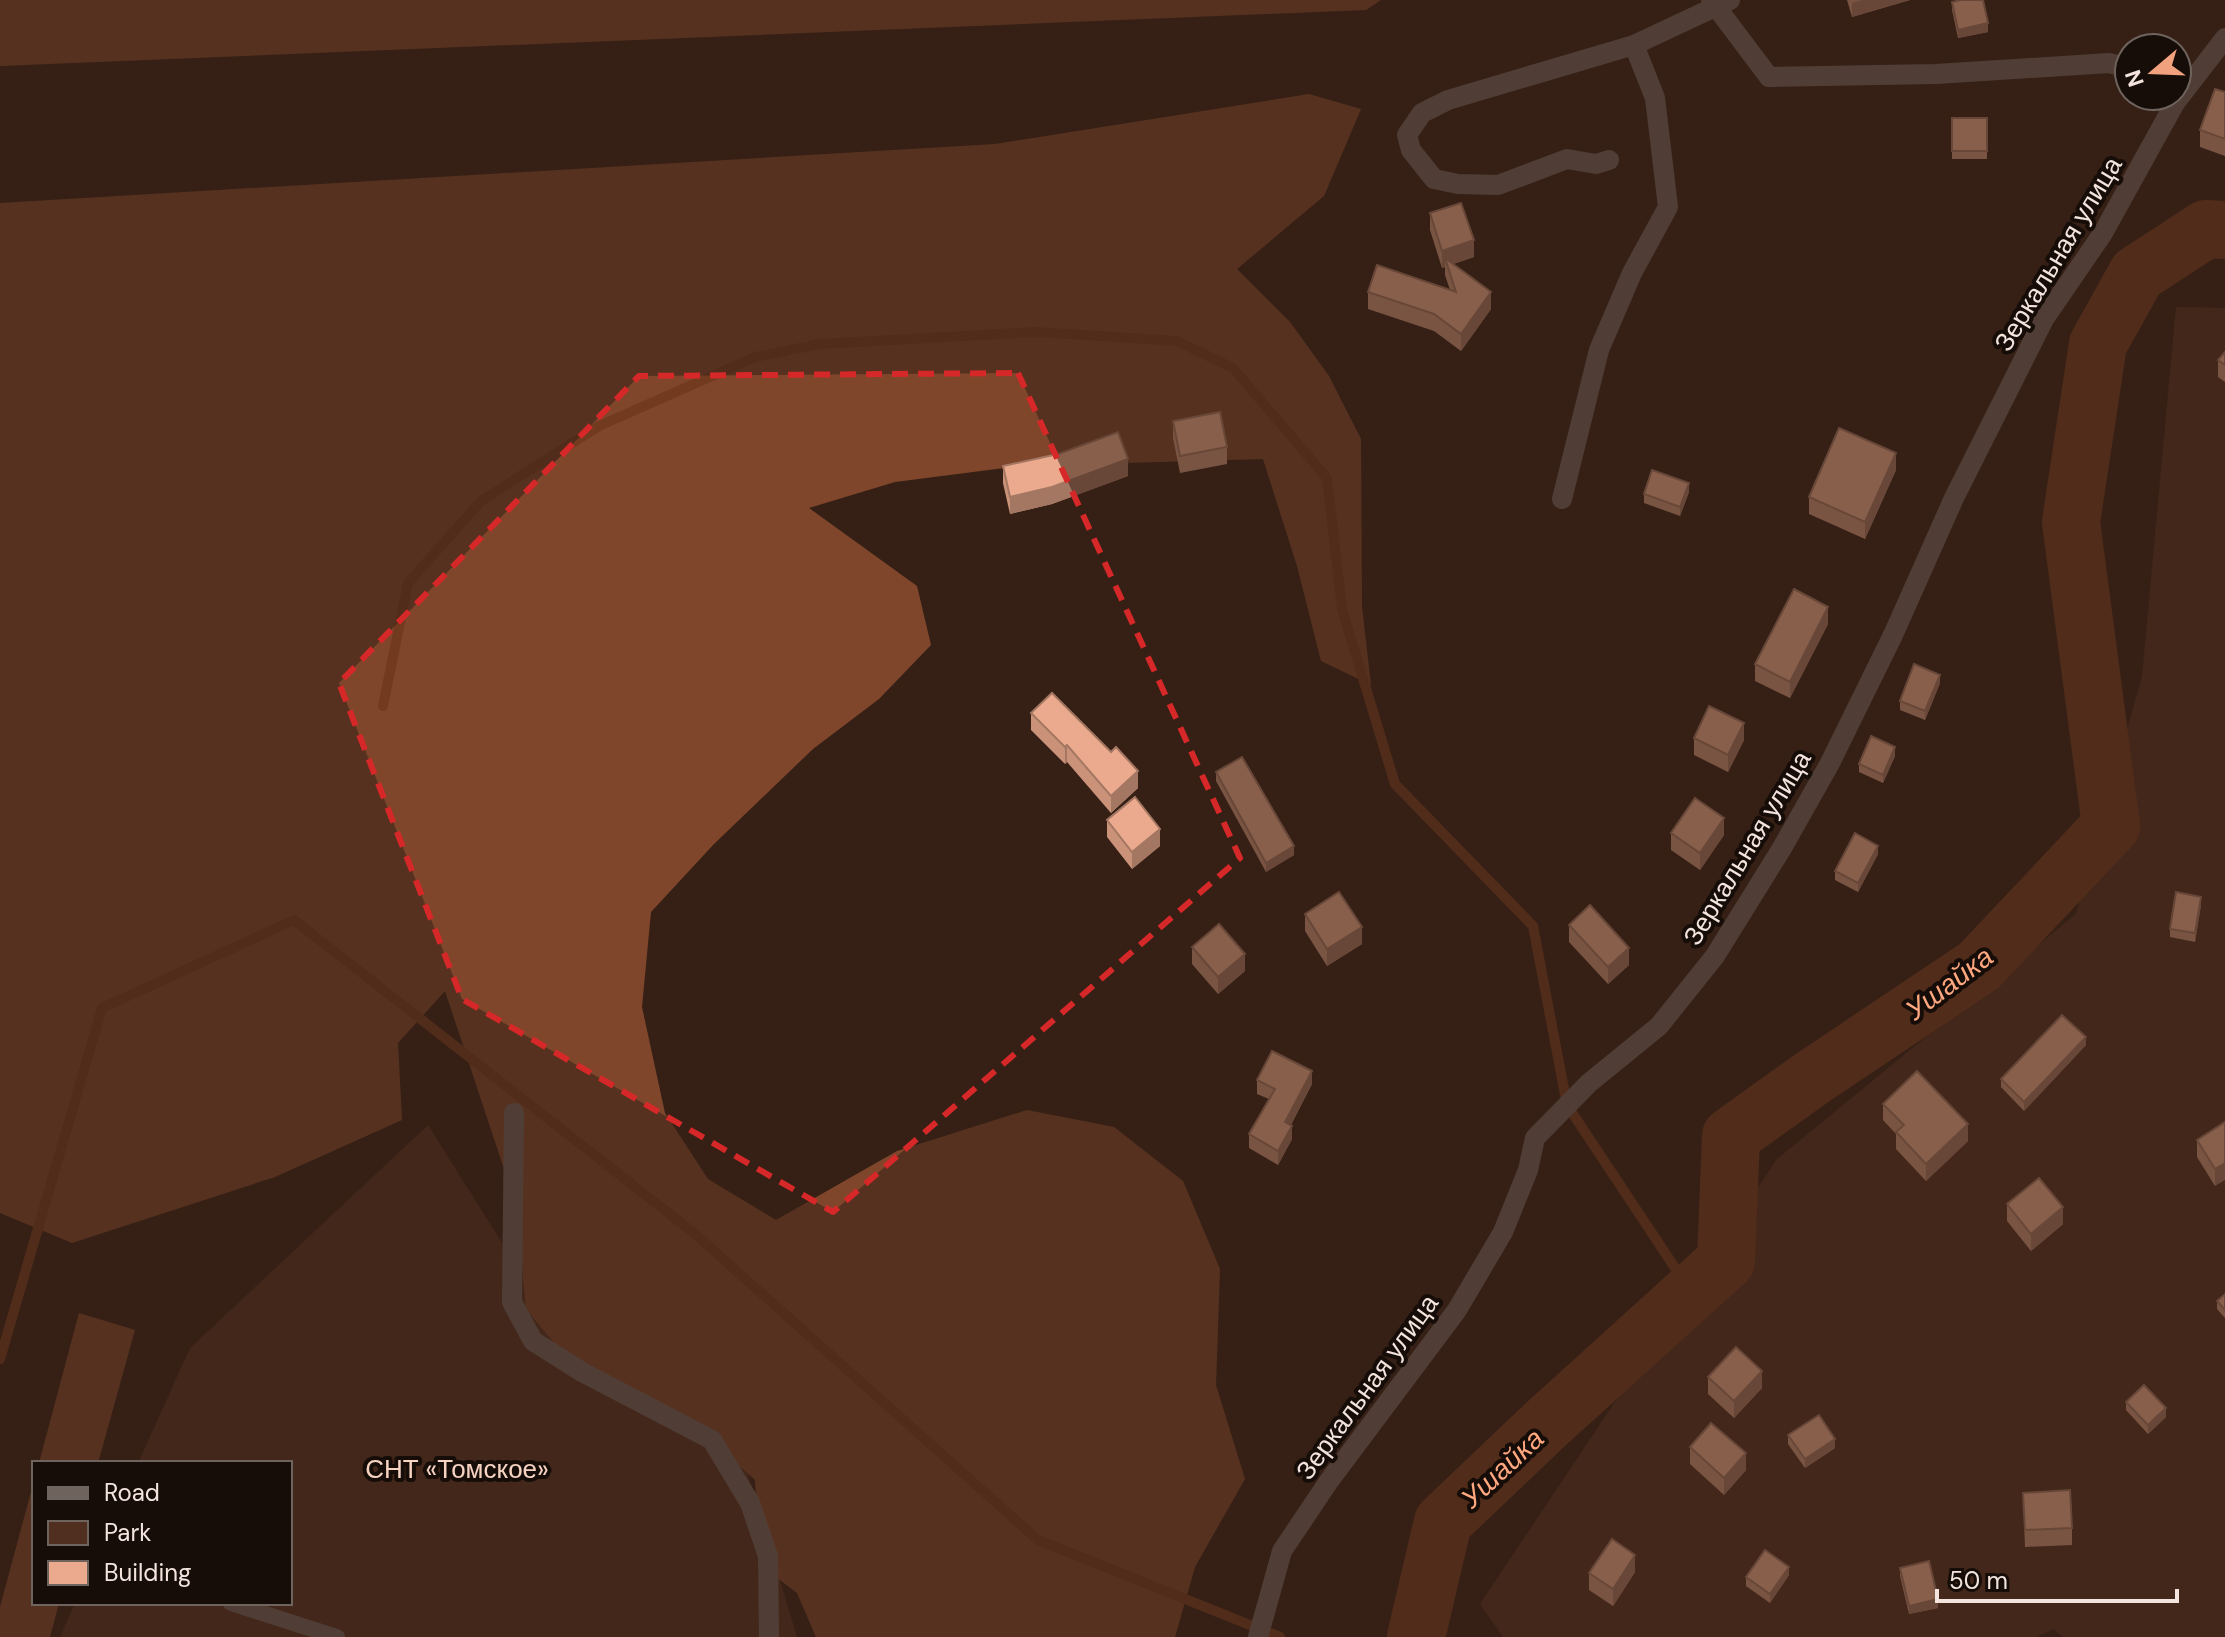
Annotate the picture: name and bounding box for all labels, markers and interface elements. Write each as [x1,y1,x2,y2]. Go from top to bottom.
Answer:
north arrow [2113,32,2193,112]
text: N [2118,66,2151,91]
street label: Зеркальная улица [1987,150,2130,357]
street label: Зеркальная улица [1676,744,1819,951]
water label: Ушайка [1897,938,2001,1029]
street label: Зеркальная улица [1288,1287,1446,1486]
water label: Ушайка [1452,1420,1552,1517]
park label: СНТ «Томское» [365,1452,549,1486]
legend [32,1461,292,1605]
text: Road [104,1477,160,1508]
text: Park [104,1517,151,1548]
scale bar [1937,1553,2177,1603]
text: Building [104,1557,191,1588]
text: 50 m [1949,1565,2008,1596]

